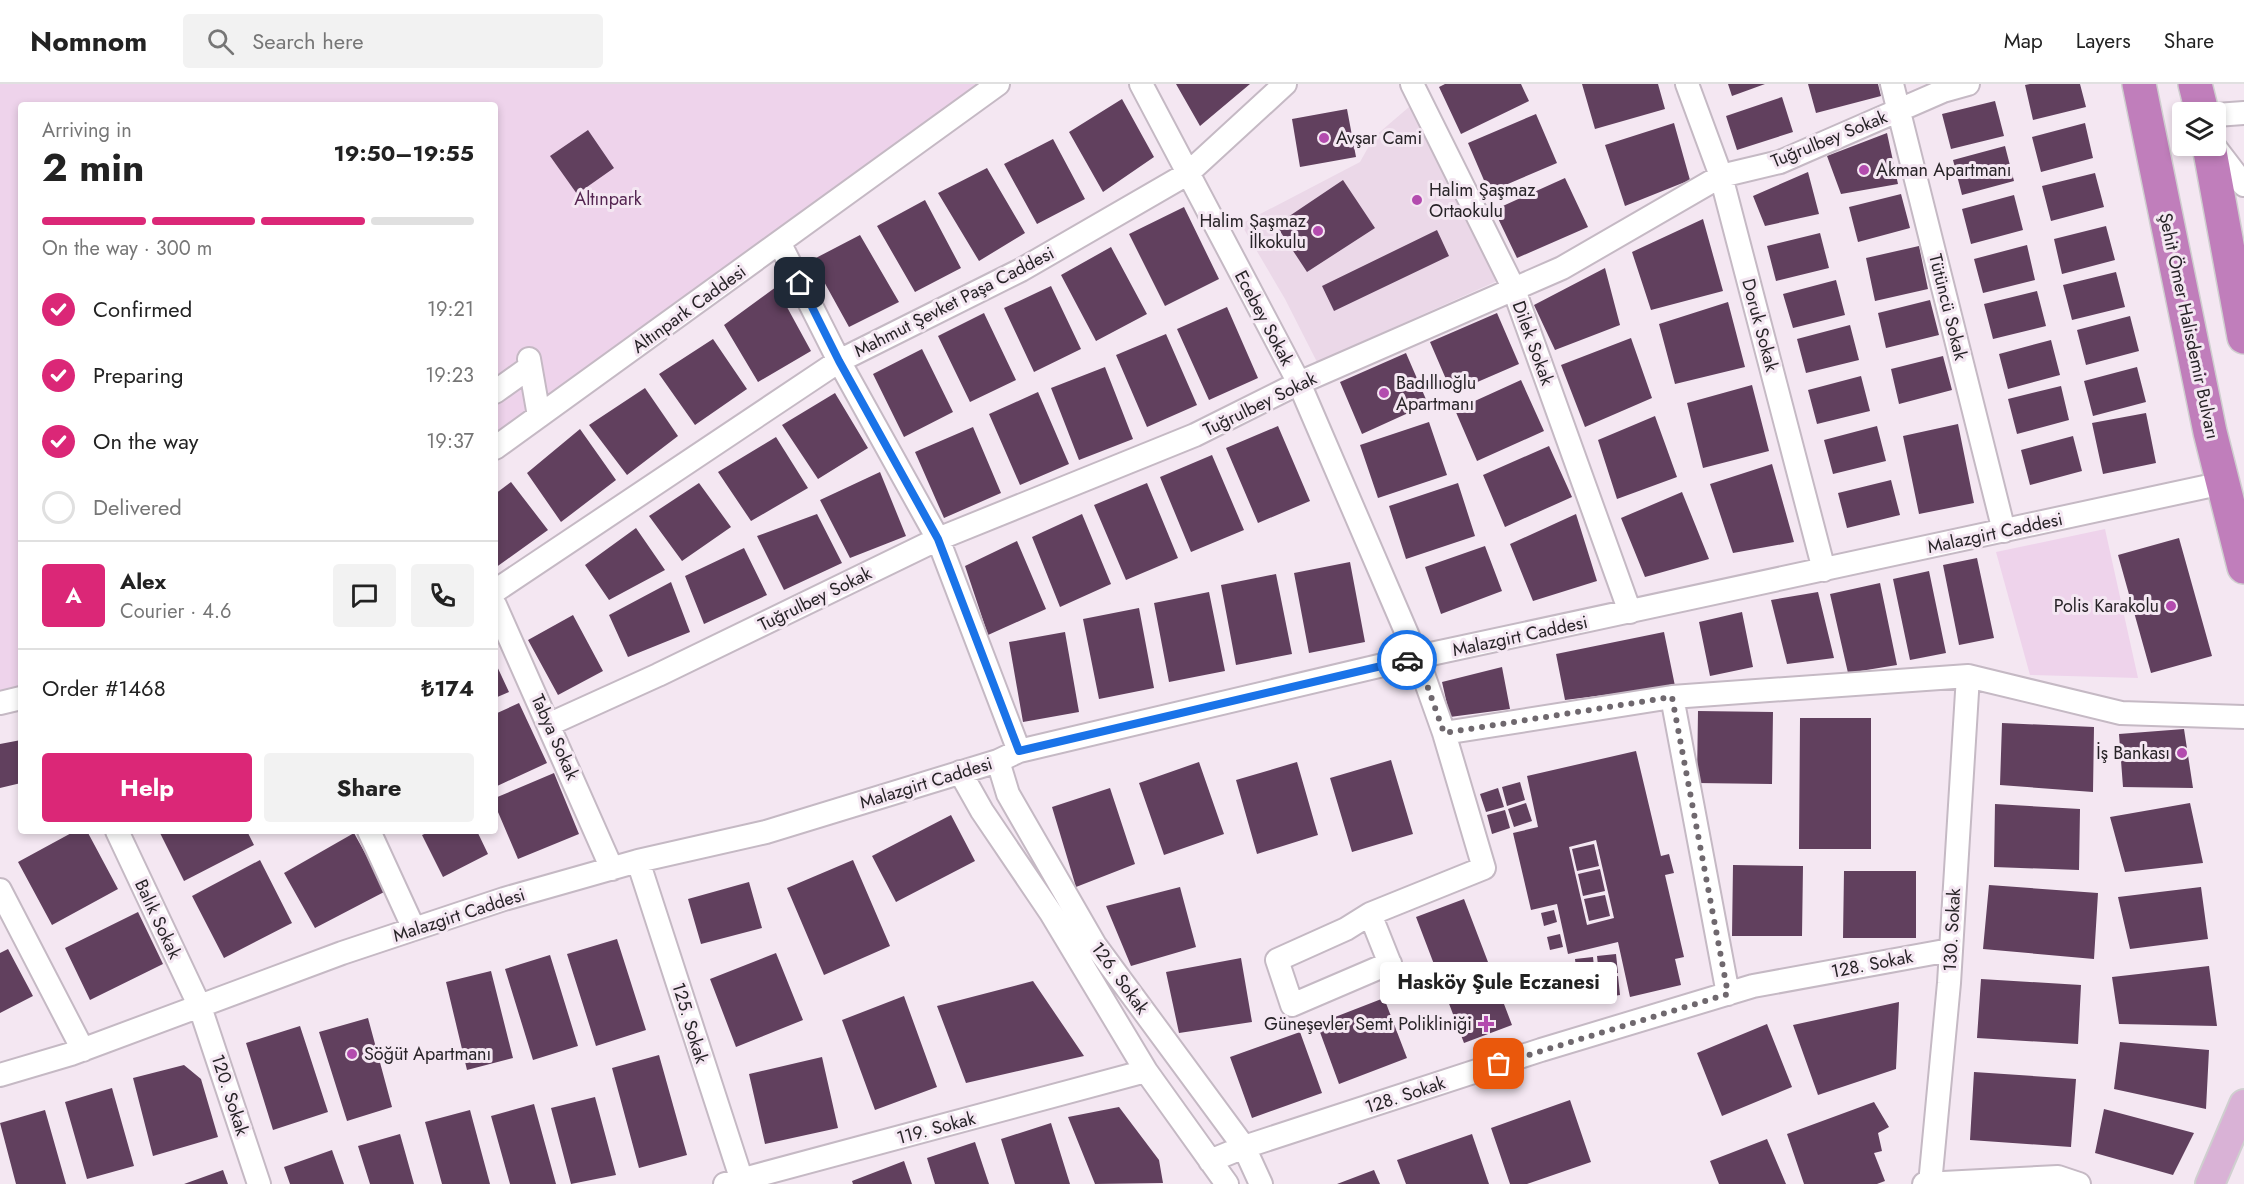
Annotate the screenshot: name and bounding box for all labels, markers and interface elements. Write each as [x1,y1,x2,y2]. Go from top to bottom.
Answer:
search box [183,14,603,68]
text: Nomnom [30,21,147,62]
icon: search [204,25,237,58]
text: Search here [252,25,364,57]
text: Map [2004,26,2043,56]
text: Layers [2076,26,2131,56]
text: Share [2164,26,2214,56]
map controls [2172,102,2226,156]
button: layers [2172,102,2226,156]
street label: Tuğrulbey Sokak [1767,104,1891,174]
text: Arriving in [42,116,132,145]
place label: Avşar Cami [1336,125,1422,151]
marker: Avşar Cami [1317,131,1331,145]
text: 19:50–19:55 [334,137,474,169]
text: 2 min [42,139,144,196]
place label: Akman Apartmanı [1876,157,2011,183]
marker: Akman Apartmanı [1857,163,1871,177]
place label: Halim Şaşmaz Ortaokulu [1429,177,1536,224]
park label: Altınpark [574,186,642,212]
marker: Halim Şaşmaz Ortaokulu [1410,193,1424,207]
place label: Halim Şaşmaz İlkokulu [1199,208,1307,255]
street label: Şehit Ömer Halisdemir Bulvarı [2152,211,2226,441]
marker: Halim Şaşmaz İlkokulu [1311,224,1325,238]
text: On the way · 300 m [42,234,212,263]
street label: Mahmut Şevket Paşa Caddesi [849,240,1059,364]
street label: Tütüncü Sokak [1922,251,1974,363]
pin [774,257,825,308]
street label: Altınpark Caddesi [627,259,751,359]
icon: home [783,266,816,299]
street label: Ecebey Sokak [1228,266,1300,370]
street label: Doruk Sokak [1735,276,1785,374]
icon: check [42,293,75,326]
text: Confirmed [93,293,192,325]
text: 19:21 [427,295,474,324]
street label: Dilek Sokak [1506,297,1560,389]
icon: check [42,359,75,392]
text: Preparing [93,359,184,391]
text: 19:23 [425,361,474,390]
street label: Tuğrulbey Sokak [1199,365,1321,443]
place label: Badıllıoğlu Apartmanı [1396,370,1476,417]
marker: Badıllıoğlu Apartmanı [1377,386,1391,400]
icon: check [42,425,75,458]
text: On the way [93,425,198,457]
text: 19:37 [426,427,474,456]
text: Delivered [93,491,182,523]
street label: Malazgirt Caddesi [1925,506,2065,560]
street label: Tuğrulbey Sokak [754,560,876,638]
button: chat [333,564,396,627]
button: phone [411,564,474,627]
text: Alex [120,565,166,597]
text: A [65,579,82,611]
place label: Polis Karakolu [2054,593,2159,619]
text: Courier · 4.6 [120,597,232,626]
marker: Polis Karakolu [2164,599,2178,613]
street label: Malazgirt Caddesi [1450,609,1590,663]
courier [1377,630,1437,690]
icon: car [1391,644,1424,677]
text: Order #1468 [42,672,166,704]
text: ₺174 [422,672,474,704]
street label: Tabya Sokak [525,690,585,784]
place label: İş Bankası [2096,740,2170,766]
marker: İş Bankası [2175,746,2189,760]
street label: Malazgirt Caddesi [856,750,996,816]
button: Help [42,753,252,822]
button: Share [264,753,474,822]
street label: Balık Sokak [128,875,188,963]
street label: Malazgirt Caddesi [390,881,528,949]
street label: 130. Sokak [1937,887,1967,972]
street label: 126. Sokak [1085,937,1155,1020]
street label: 128. Sokak [1829,943,1915,985]
callout: Hasköy Şule Eczanesi [1380,962,1618,1004]
text: Hasköy Şule Eczanesi [1397,968,1600,997]
street label: 125. Sokak [665,979,715,1067]
place label: Güneşevler Semt Polikliniği [1264,1011,1472,1037]
marker: Güneşevler Semt Polikliniği [1477,1015,1495,1033]
pin [1473,1038,1524,1089]
place label: Söğüt Apartmanı [364,1041,491,1067]
marker: Söğüt Apartmanı [345,1047,359,1061]
icon: bag [1482,1047,1515,1080]
street label: 120. Sokak [205,1051,255,1139]
street label: 128. Sokak [1362,1070,1449,1120]
street label: 119. Sokak [894,1105,978,1151]

